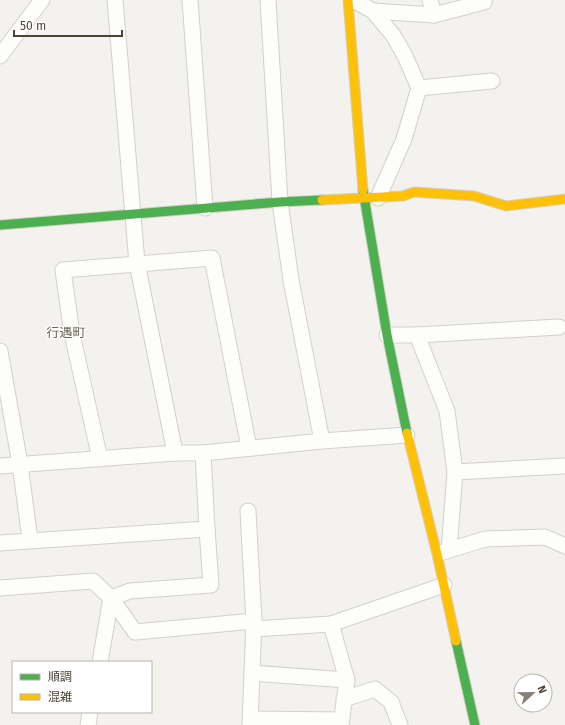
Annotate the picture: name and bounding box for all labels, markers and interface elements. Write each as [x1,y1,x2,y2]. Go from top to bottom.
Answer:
scale bar [14,12,122,38]
text: 50 m [20,19,46,33]
district label: 行遇町 [46,325,86,340]
legend [12,661,152,713]
text: 順調 [48,670,72,684]
north arrow [513,673,553,713]
text: N [534,684,549,695]
text: 混雑 [48,690,72,704]

